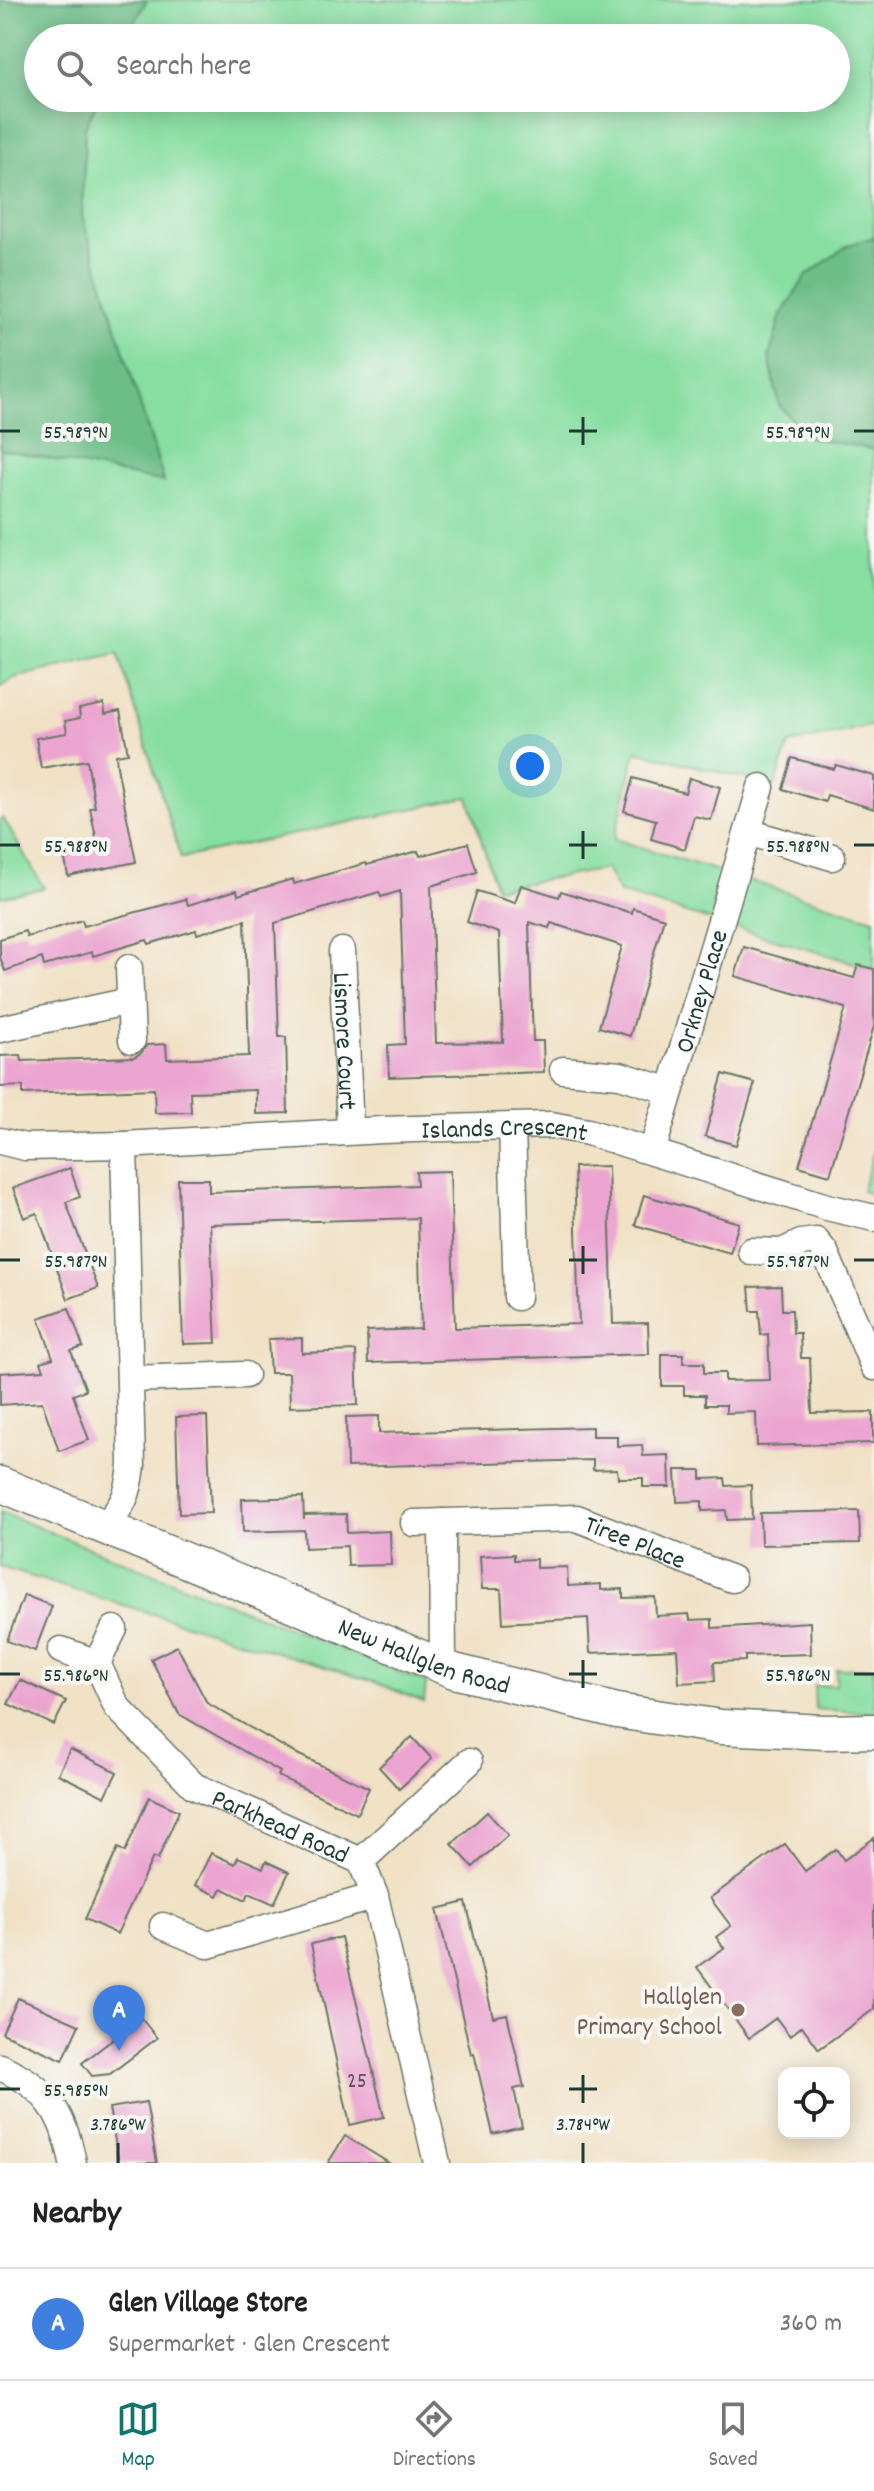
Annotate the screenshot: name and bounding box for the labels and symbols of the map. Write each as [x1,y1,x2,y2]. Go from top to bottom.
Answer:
text: 55.989°N [44,420,108,448]
text: 55.989°N [766,420,830,448]
your location [510,746,550,786]
text: 55.988°N [44,834,108,862]
text: 55.988°N [766,834,830,862]
street label: Orkney Place [667,926,739,1058]
street label: Lismore Court [321,971,364,1111]
street label: Islands Crescent [421,1110,591,1154]
text: 55.987°N [45,1249,107,1277]
text: 55.987°N [767,1249,829,1277]
street label: Tiree Place [578,1508,690,1581]
street label: New Hallglen Road [332,1610,513,1706]
text: 55.986°N [43,1663,109,1691]
text: 55.986°N [765,1663,831,1691]
street label: Parkhead Road [205,1781,354,1875]
place label: Hallglen Primary School [576,1980,722,2047]
pin: A [93,1985,145,2051]
marker: Hallglen Primary School [729,2001,747,2019]
house number: 25 [347,2067,367,2098]
text: 55.985°N [44,2078,108,2106]
text: 3.786°W [90,2112,146,2140]
text: 3.784°W [556,2112,611,2140]

